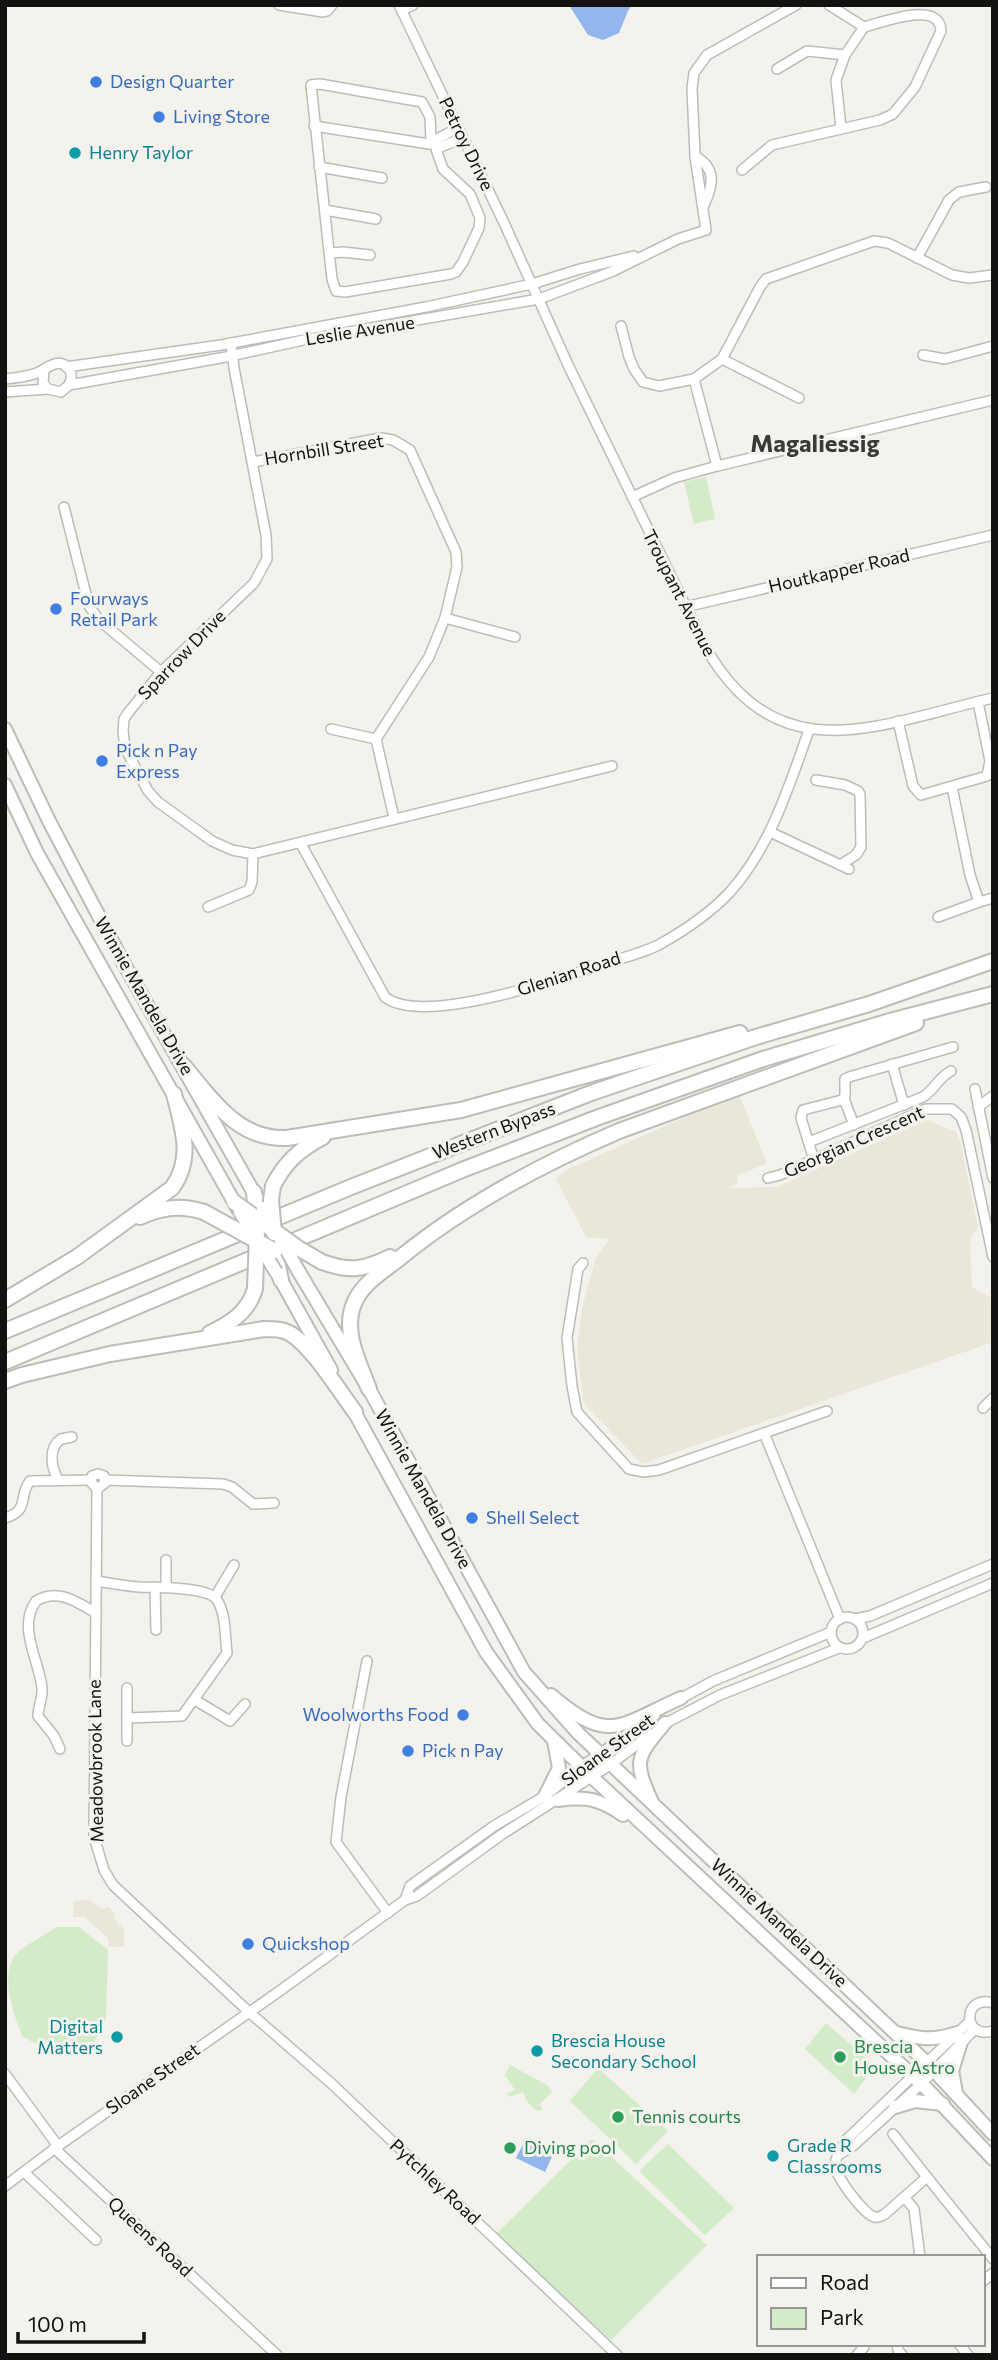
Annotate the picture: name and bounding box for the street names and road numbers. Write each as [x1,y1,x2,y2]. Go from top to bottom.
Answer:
street label: Petroy Drive [435,93,499,194]
street label: Leslie Avenue [304,311,416,349]
street label: Hornbill Street [263,429,385,469]
street label: Troupant Avenue [639,526,721,659]
street label: Houtkapper Road [766,543,912,597]
street label: Sparrow Drive [133,605,230,704]
street label: Winnie Mandela Drive [91,913,199,1078]
street label: Glenian Road [514,946,623,1000]
street label: Western Bypass [429,1097,558,1164]
street label: Georgian Crescent [780,1100,927,1182]
street label: Winnie Mandela Drive [371,1405,477,1572]
street label: Meadowbrook Lane [83,1679,107,1843]
street label: Sloane Street [557,1708,658,1790]
street label: Winnie Mandela Drive [707,1853,853,1991]
street label: Sloane Street [101,2038,204,2119]
street label: Pytchley Road [386,2134,485,2229]
street label: Queens Road [104,2191,198,2281]

